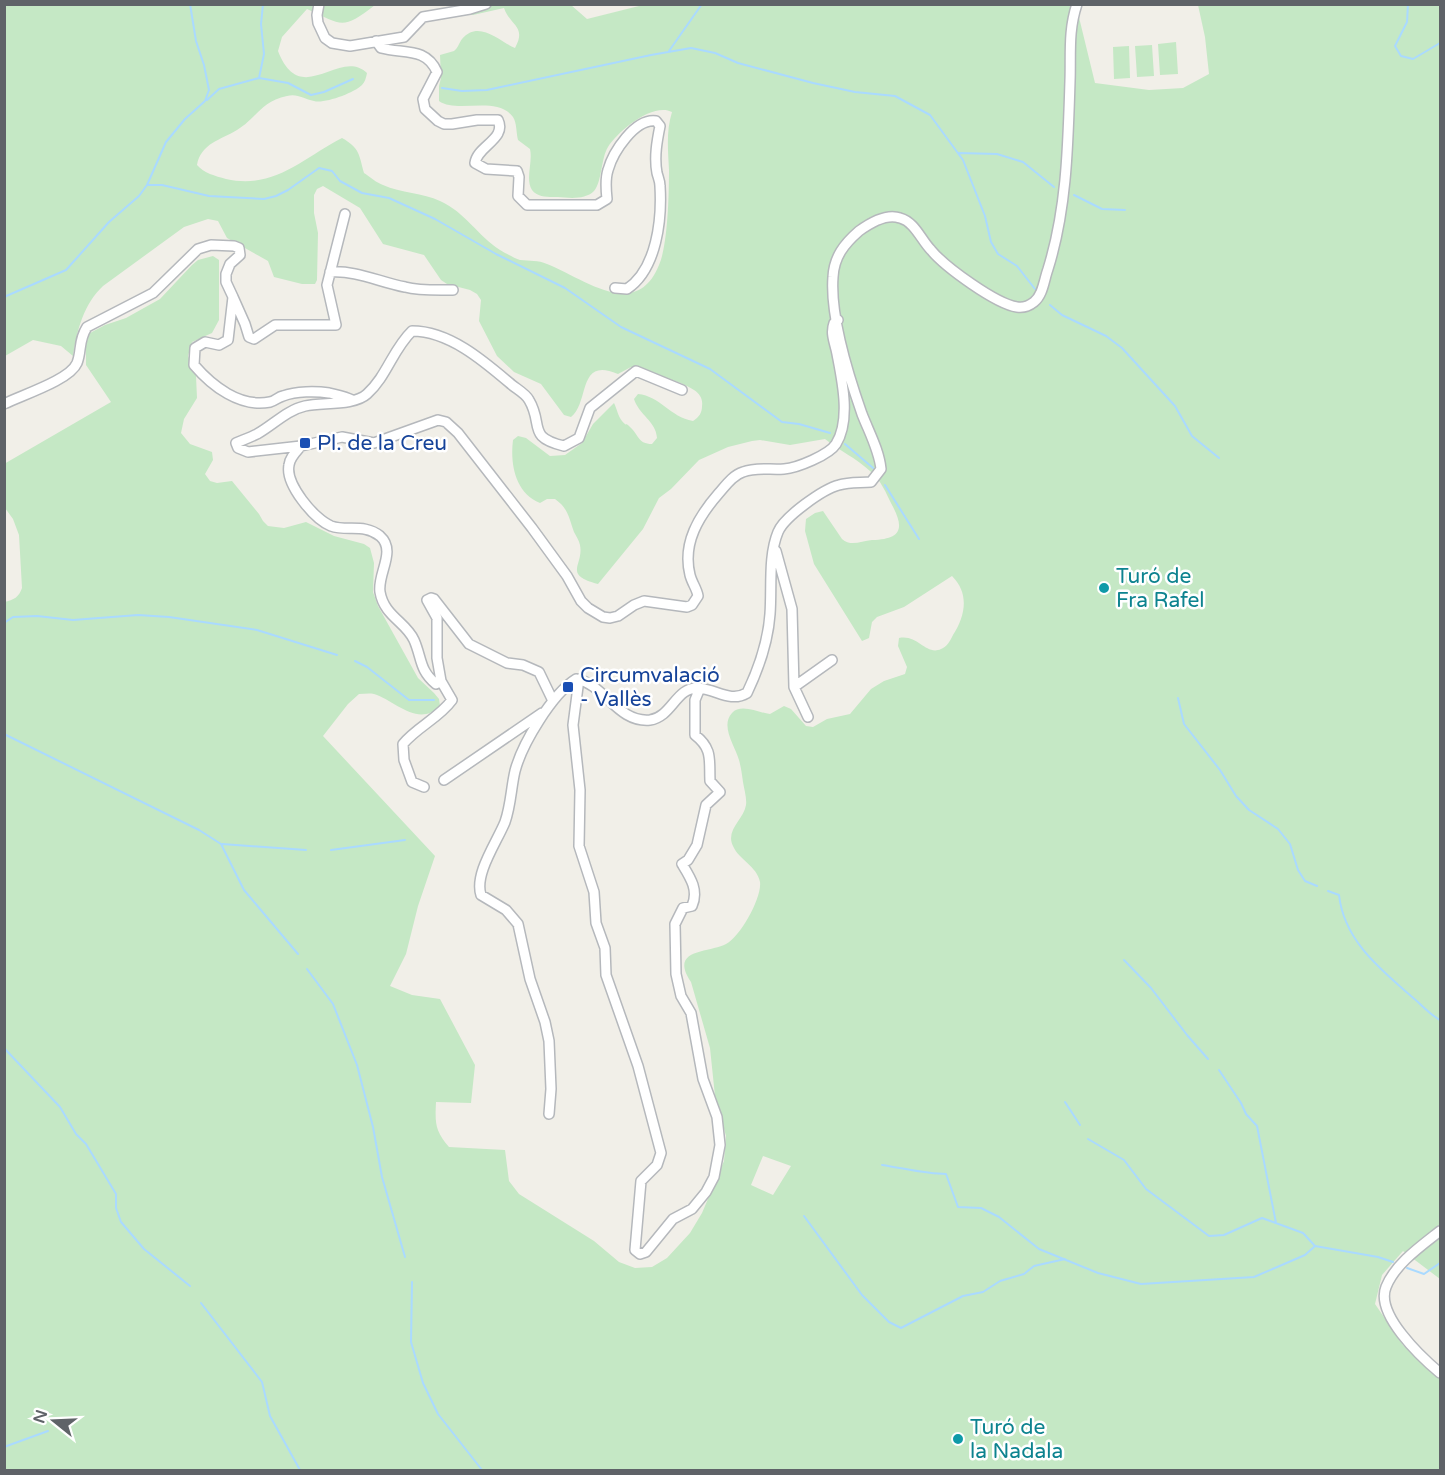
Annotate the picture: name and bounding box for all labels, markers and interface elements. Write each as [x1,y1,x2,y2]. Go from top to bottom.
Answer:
place label: Pl. de la Creu [317,431,447,456]
marker: Pl. de la Creu [298,436,312,450]
place label: Turó de Fra Rafel [1116,564,1205,613]
marker: Turó de Fra Rafel [1097,581,1111,595]
place label: Circumvalació - Vallès [580,663,720,712]
marker: Circumvalació - Vallès [561,680,575,694]
north arrow [24,1391,84,1451]
text: N [29,1407,52,1426]
place label: Turó de la Nadala [970,1415,1063,1464]
marker: Turó de la Nadala [951,1432,965,1446]

